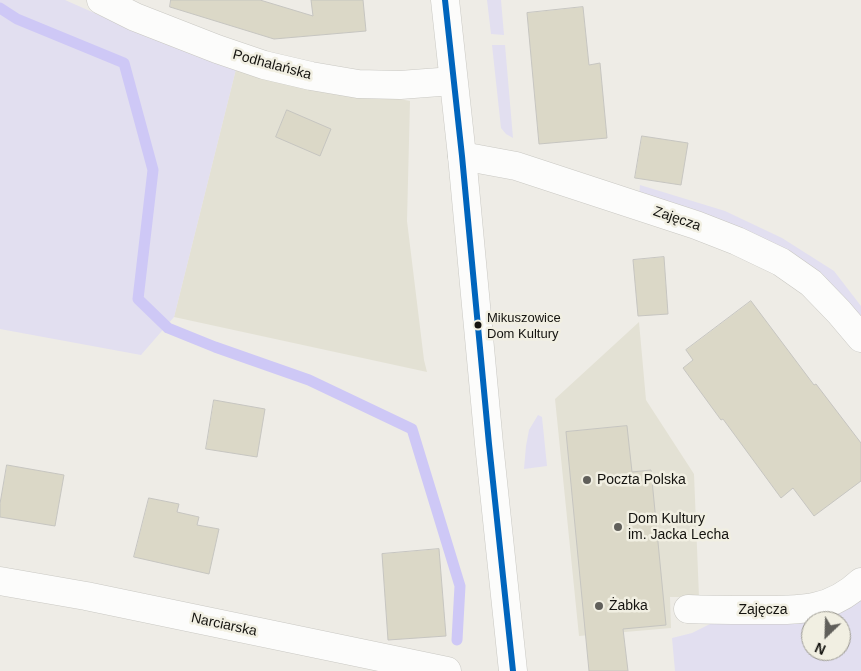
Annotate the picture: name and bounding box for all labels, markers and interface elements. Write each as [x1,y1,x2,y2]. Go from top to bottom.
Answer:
street label: Podhalańska [231,46,313,84]
street label: Zajęcza [651,203,703,235]
place label: Mikuszowice Dom Kultury [487,310,561,341]
marker: Mikuszowice Dom Kultury [473,320,483,330]
place label: Poczta Polska [597,472,686,488]
marker: Poczta Polska [581,474,593,486]
place label: Dom Kultury im. Jacka Lecha [628,511,729,544]
marker: Dom Kultury im. Jacka Lecha [612,521,624,533]
place label: Żabka [609,598,648,614]
marker: Żabka [593,600,605,612]
street label: Zajęcza [738,602,788,618]
street label: Narciarska [190,610,258,640]
north arrow [801,611,851,661]
text: N [812,639,828,658]

